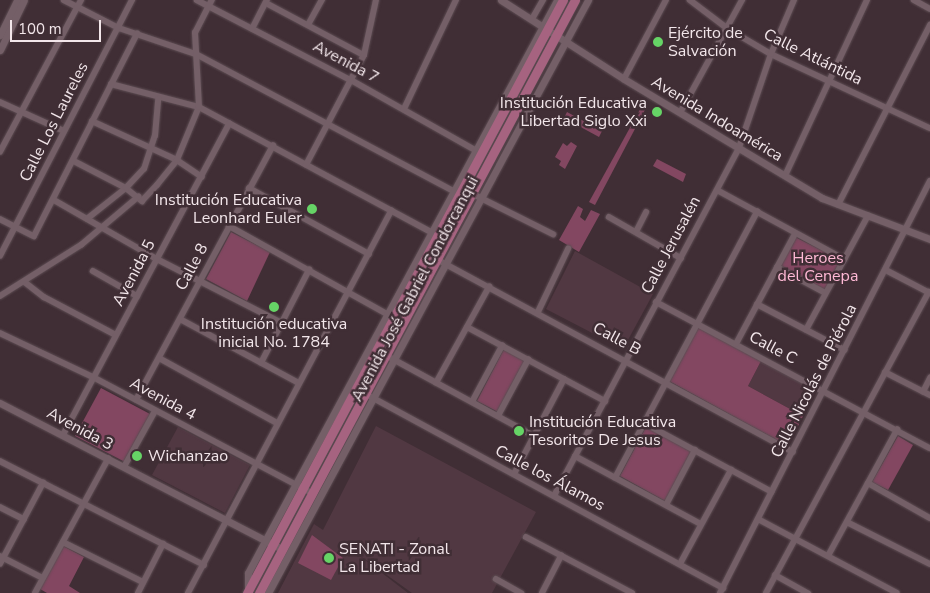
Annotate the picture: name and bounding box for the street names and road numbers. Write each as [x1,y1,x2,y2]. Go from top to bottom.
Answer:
street label: Calle Atlántida [760,25,866,89]
street label: Avenida 7 [310,37,382,87]
street label: Calle Los Laureles [16,59,92,185]
street label: Avenida Indoamérica [648,72,786,166]
street label: Avenida José Gabriel Condorcanqui [347,173,483,405]
street label: Calle Jerusalén [637,193,705,297]
street label: Avenida 5 [109,237,159,309]
street label: Calle 8 [172,240,212,294]
street label: Calle Nicolás de Piérola [767,301,861,461]
street label: Calle B [590,318,644,360]
street label: Calle C [746,327,800,369]
street label: Avenida 4 [127,374,199,424]
street label: Avenida 3 [44,404,116,454]
street label: Calle los Álamos [492,441,608,515]

